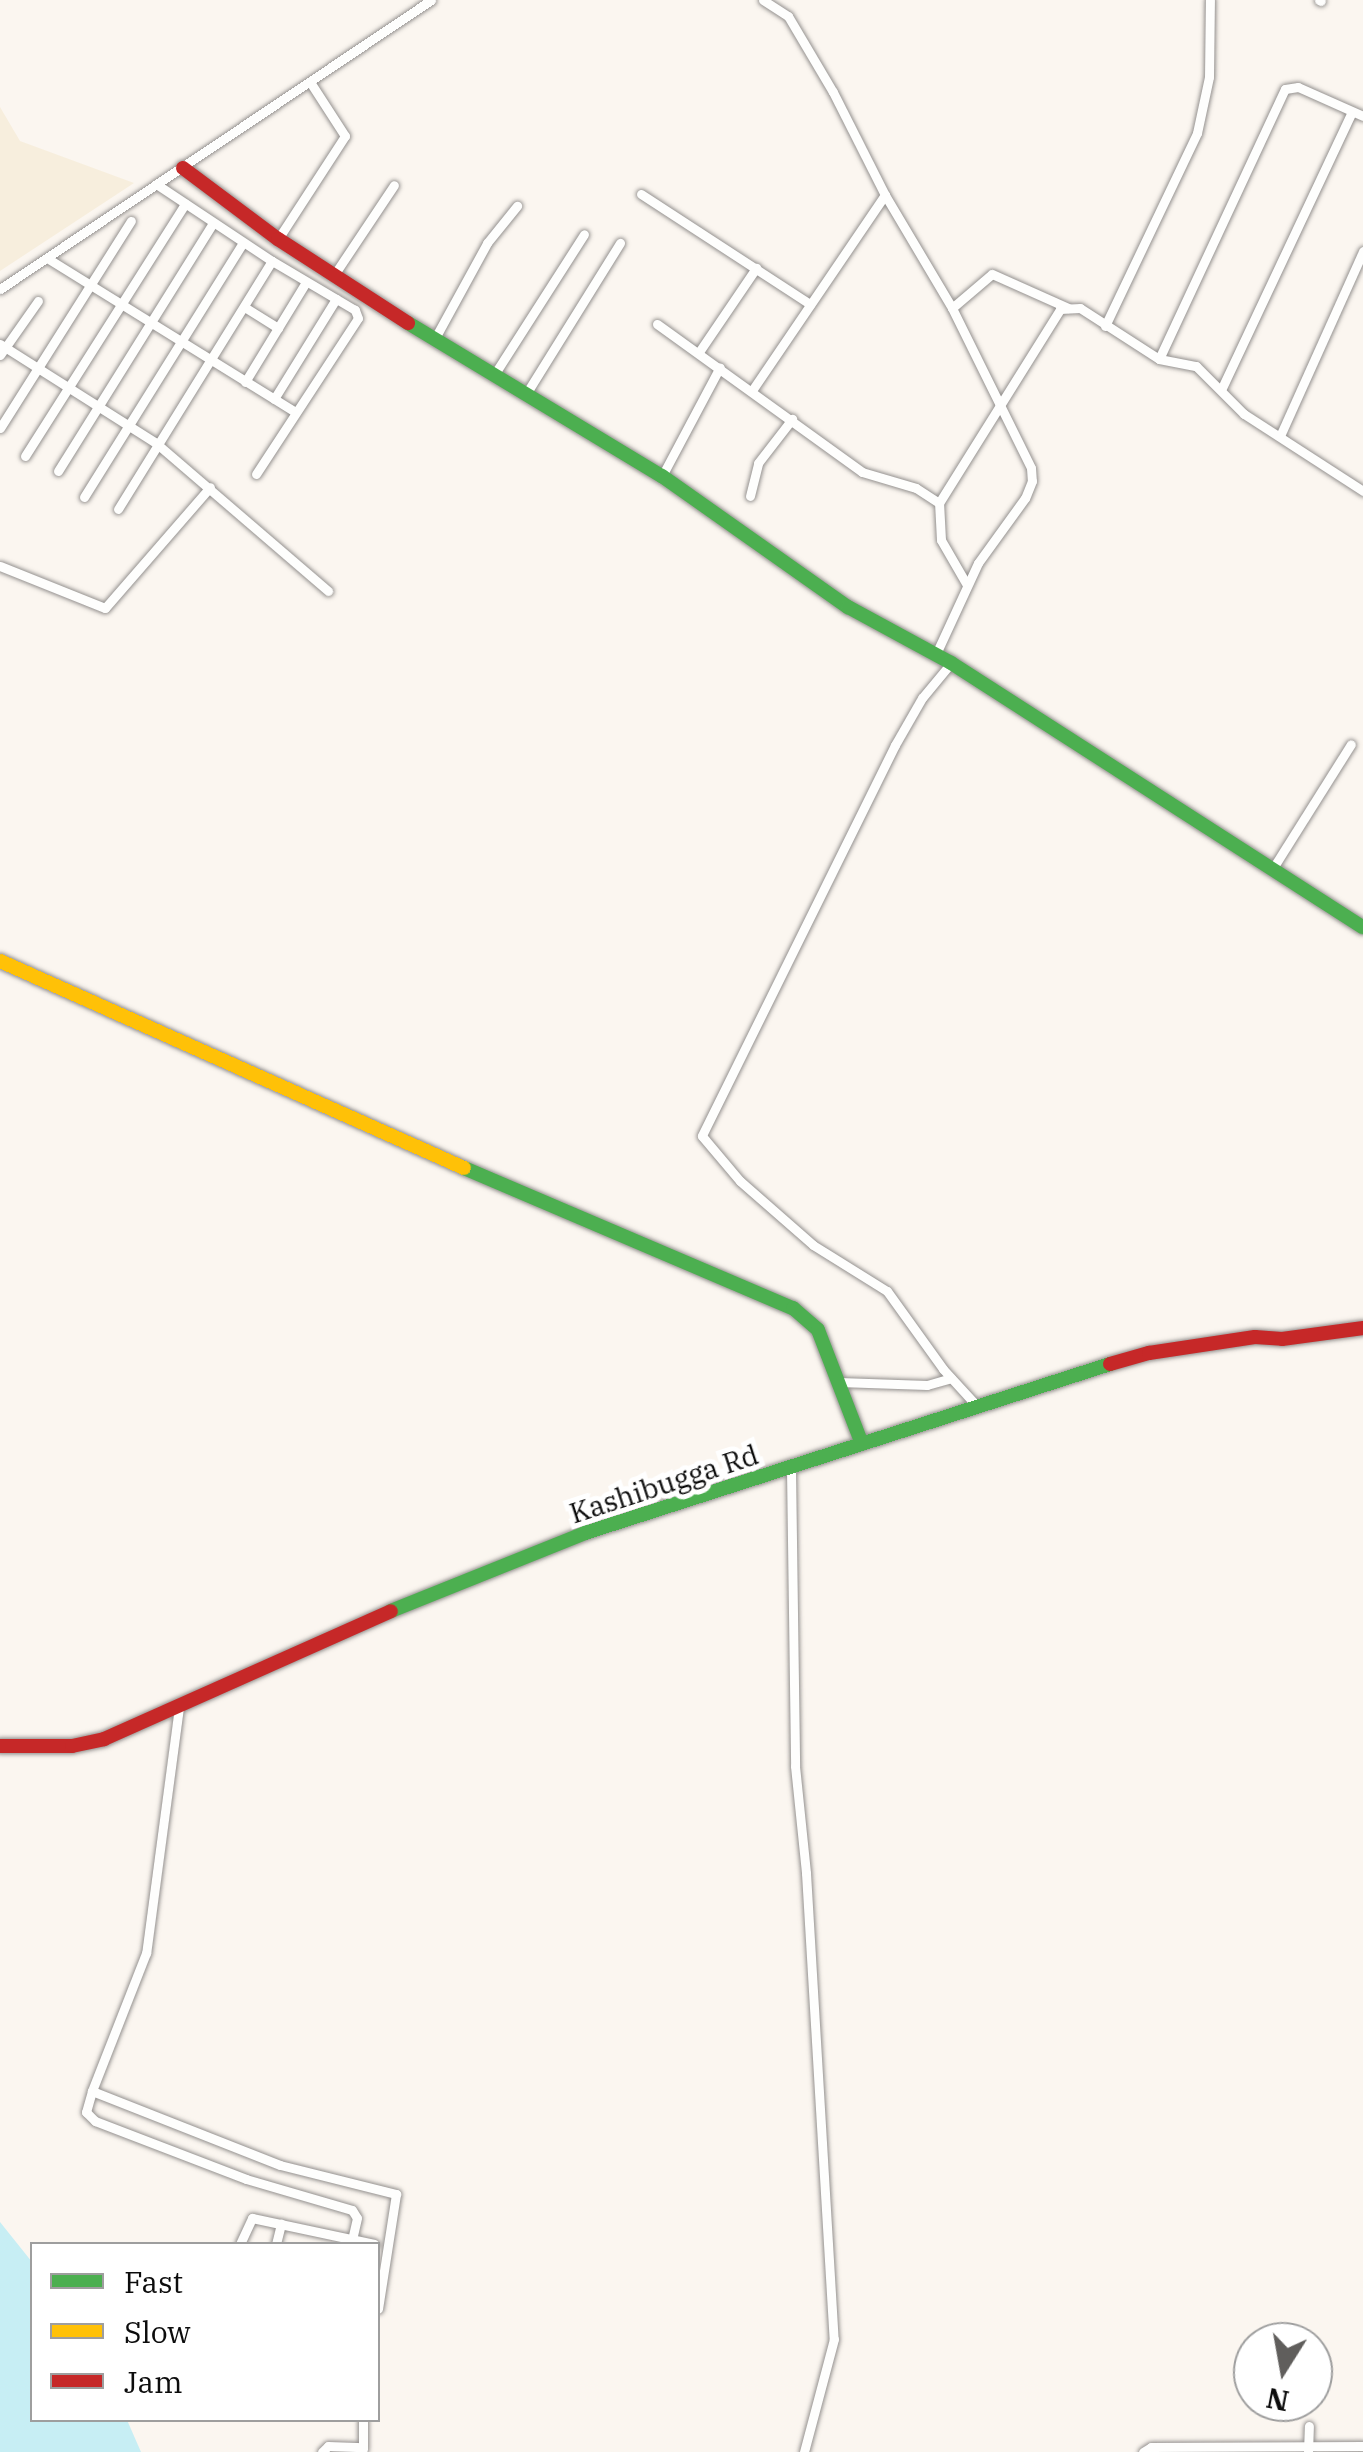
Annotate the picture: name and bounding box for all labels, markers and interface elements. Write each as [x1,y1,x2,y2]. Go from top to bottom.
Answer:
street label: Kashibugga Rd [565,1438,763,1530]
legend [30,2242,380,2422]
text: Fast [124,2262,183,2301]
text: Slow [124,2312,191,2351]
north arrow [1233,2322,1333,2422]
text: Jam [124,2362,183,2401]
text: N [1263,2380,1292,2420]

